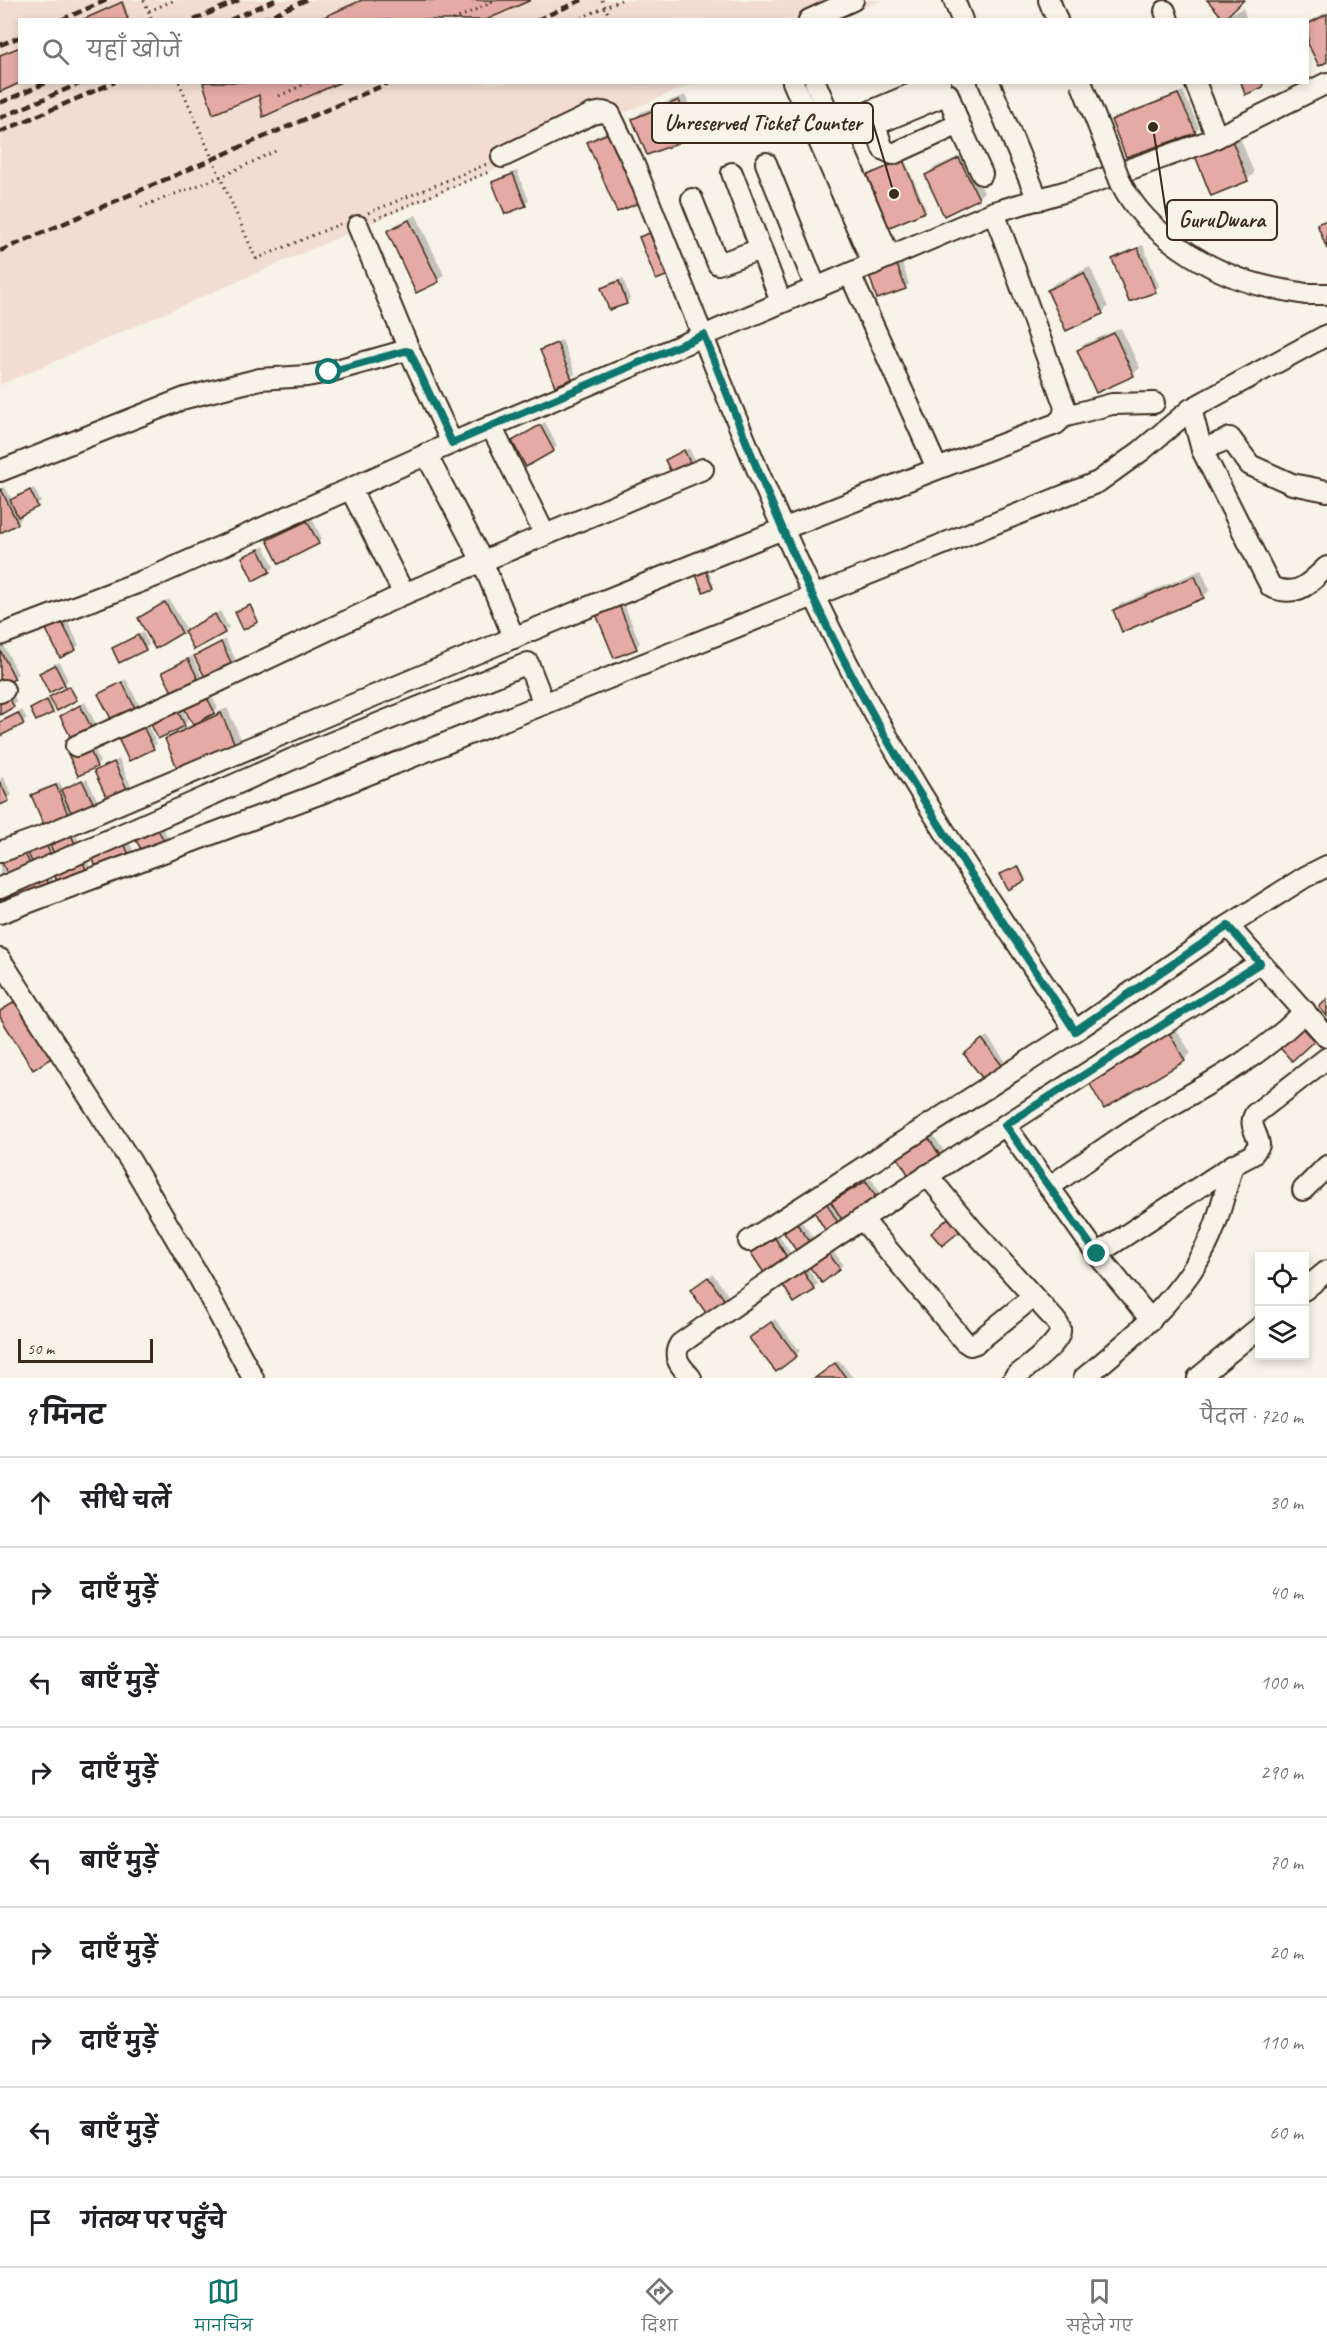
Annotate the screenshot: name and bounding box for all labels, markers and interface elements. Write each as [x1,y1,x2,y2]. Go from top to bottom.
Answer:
search box [18,18,1309,84]
icon: search [39,35,72,68]
text: यहाँ खोजें [87,36,181,64]
callout: Unreserved Ticket Counter [652,103,873,143]
text: Unreserved Ticket Counter [664,109,864,137]
callout: GuruDwara [1167,200,1277,240]
text: GuruDwara [1179,206,1267,234]
route start [315,358,341,384]
route end [1083,1240,1109,1266]
map controls [1255,1252,1309,1360]
button: locate [1255,1252,1309,1306]
button: layers [1255,1306,1309,1360]
scale bar [18,1336,153,1364]
text: 50 m [27,1339,54,1359]
text: 9 मिनट [24,1399,105,1432]
text: पैदल · 720 m [1200,1404,1303,1429]
icon: ahead [24,1486,57,1519]
text: सीधे चलें [81,1487,171,1515]
text: 30 m [1269,1490,1303,1515]
icon: right [24,1576,57,1609]
text: दाएँ मुड़ें [81,1577,157,1605]
text: 40 m [1269,1580,1303,1605]
icon: left [24,1666,57,1699]
text: बाएँ मुड़ें [81,1667,158,1695]
text: 100 m [1260,1670,1303,1695]
icon: right [24,1756,57,1789]
text: दाएँ मुड़ें [81,1757,157,1785]
text: 290 m [1260,1760,1303,1785]
icon: left [24,1846,57,1879]
text: बाएँ मुड़ें [81,1847,158,1875]
text: 70 m [1269,1850,1303,1875]
icon: right [24,1936,57,1969]
text: दाएँ मुड़ें [81,1937,157,1965]
text: 20 m [1269,1940,1303,1965]
icon: right [24,2026,57,2059]
text: दाएँ मुड़ें [81,2027,157,2055]
text: 110 m [1260,2030,1303,2055]
icon: left [24,2116,57,2149]
text: बाएँ मुड़ें [81,2117,158,2145]
text: 60 m [1269,2120,1303,2145]
icon: arrive [24,2206,57,2239]
text: गंतव्य पर पहुँचे [81,2207,225,2235]
tab: मानचित्र [194,2275,253,2343]
tab: दिशा [642,2275,678,2343]
tab: सहेजे गए [1066,2275,1133,2343]

